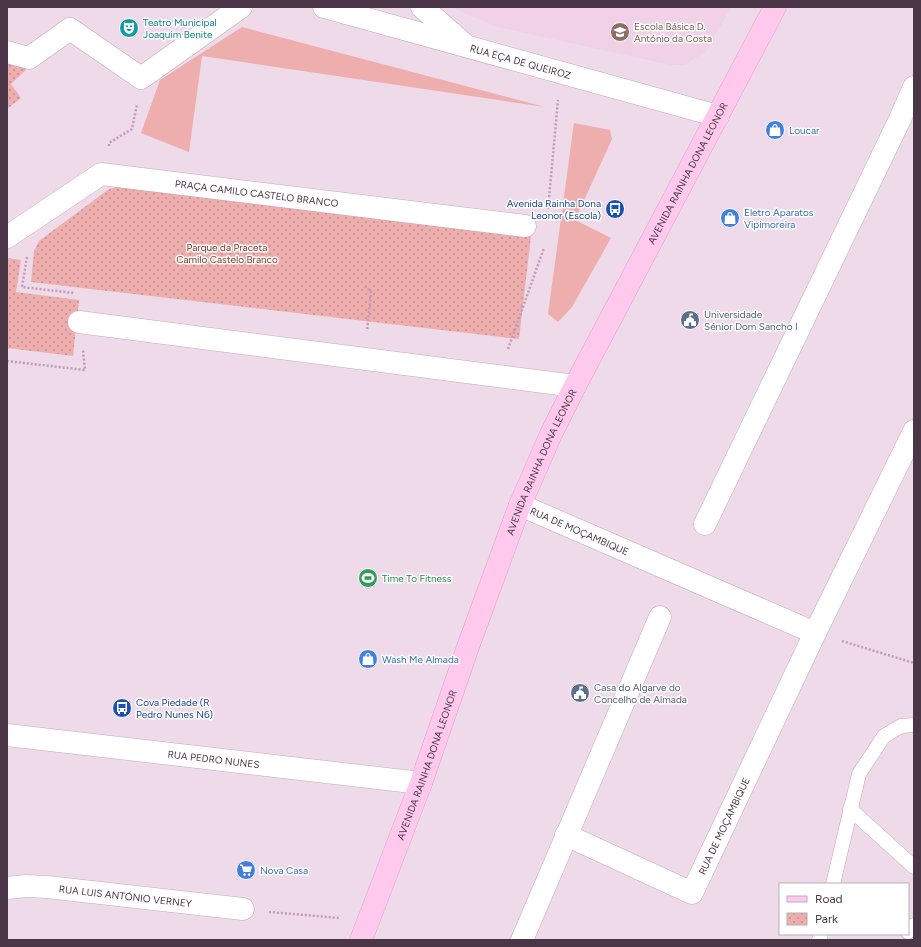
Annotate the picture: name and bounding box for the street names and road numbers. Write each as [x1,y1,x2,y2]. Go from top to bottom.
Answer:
street label: RUA EÇA DE QUEIROZ [468,42,572,82]
street label: AVENIDA RAINHA DONA LEONOR [645,100,730,246]
street label: PRAÇA CAMILO CASTELO BRANCO [174,177,339,210]
street label: AVENIDA RAINHA DONA LEONOR [504,387,579,537]
street label: RUA DE MOÇAMBIQUE [528,504,631,558]
street label: AVENIDA RAINHA DONA LEONOR [394,688,460,842]
street label: RUA PEDRO NUNES [167,748,260,771]
street label: RUA DE MOÇAMBIQUE [696,775,753,877]
street label: RUA LUIS ANTÓNIO VERNEY [58,882,192,910]

